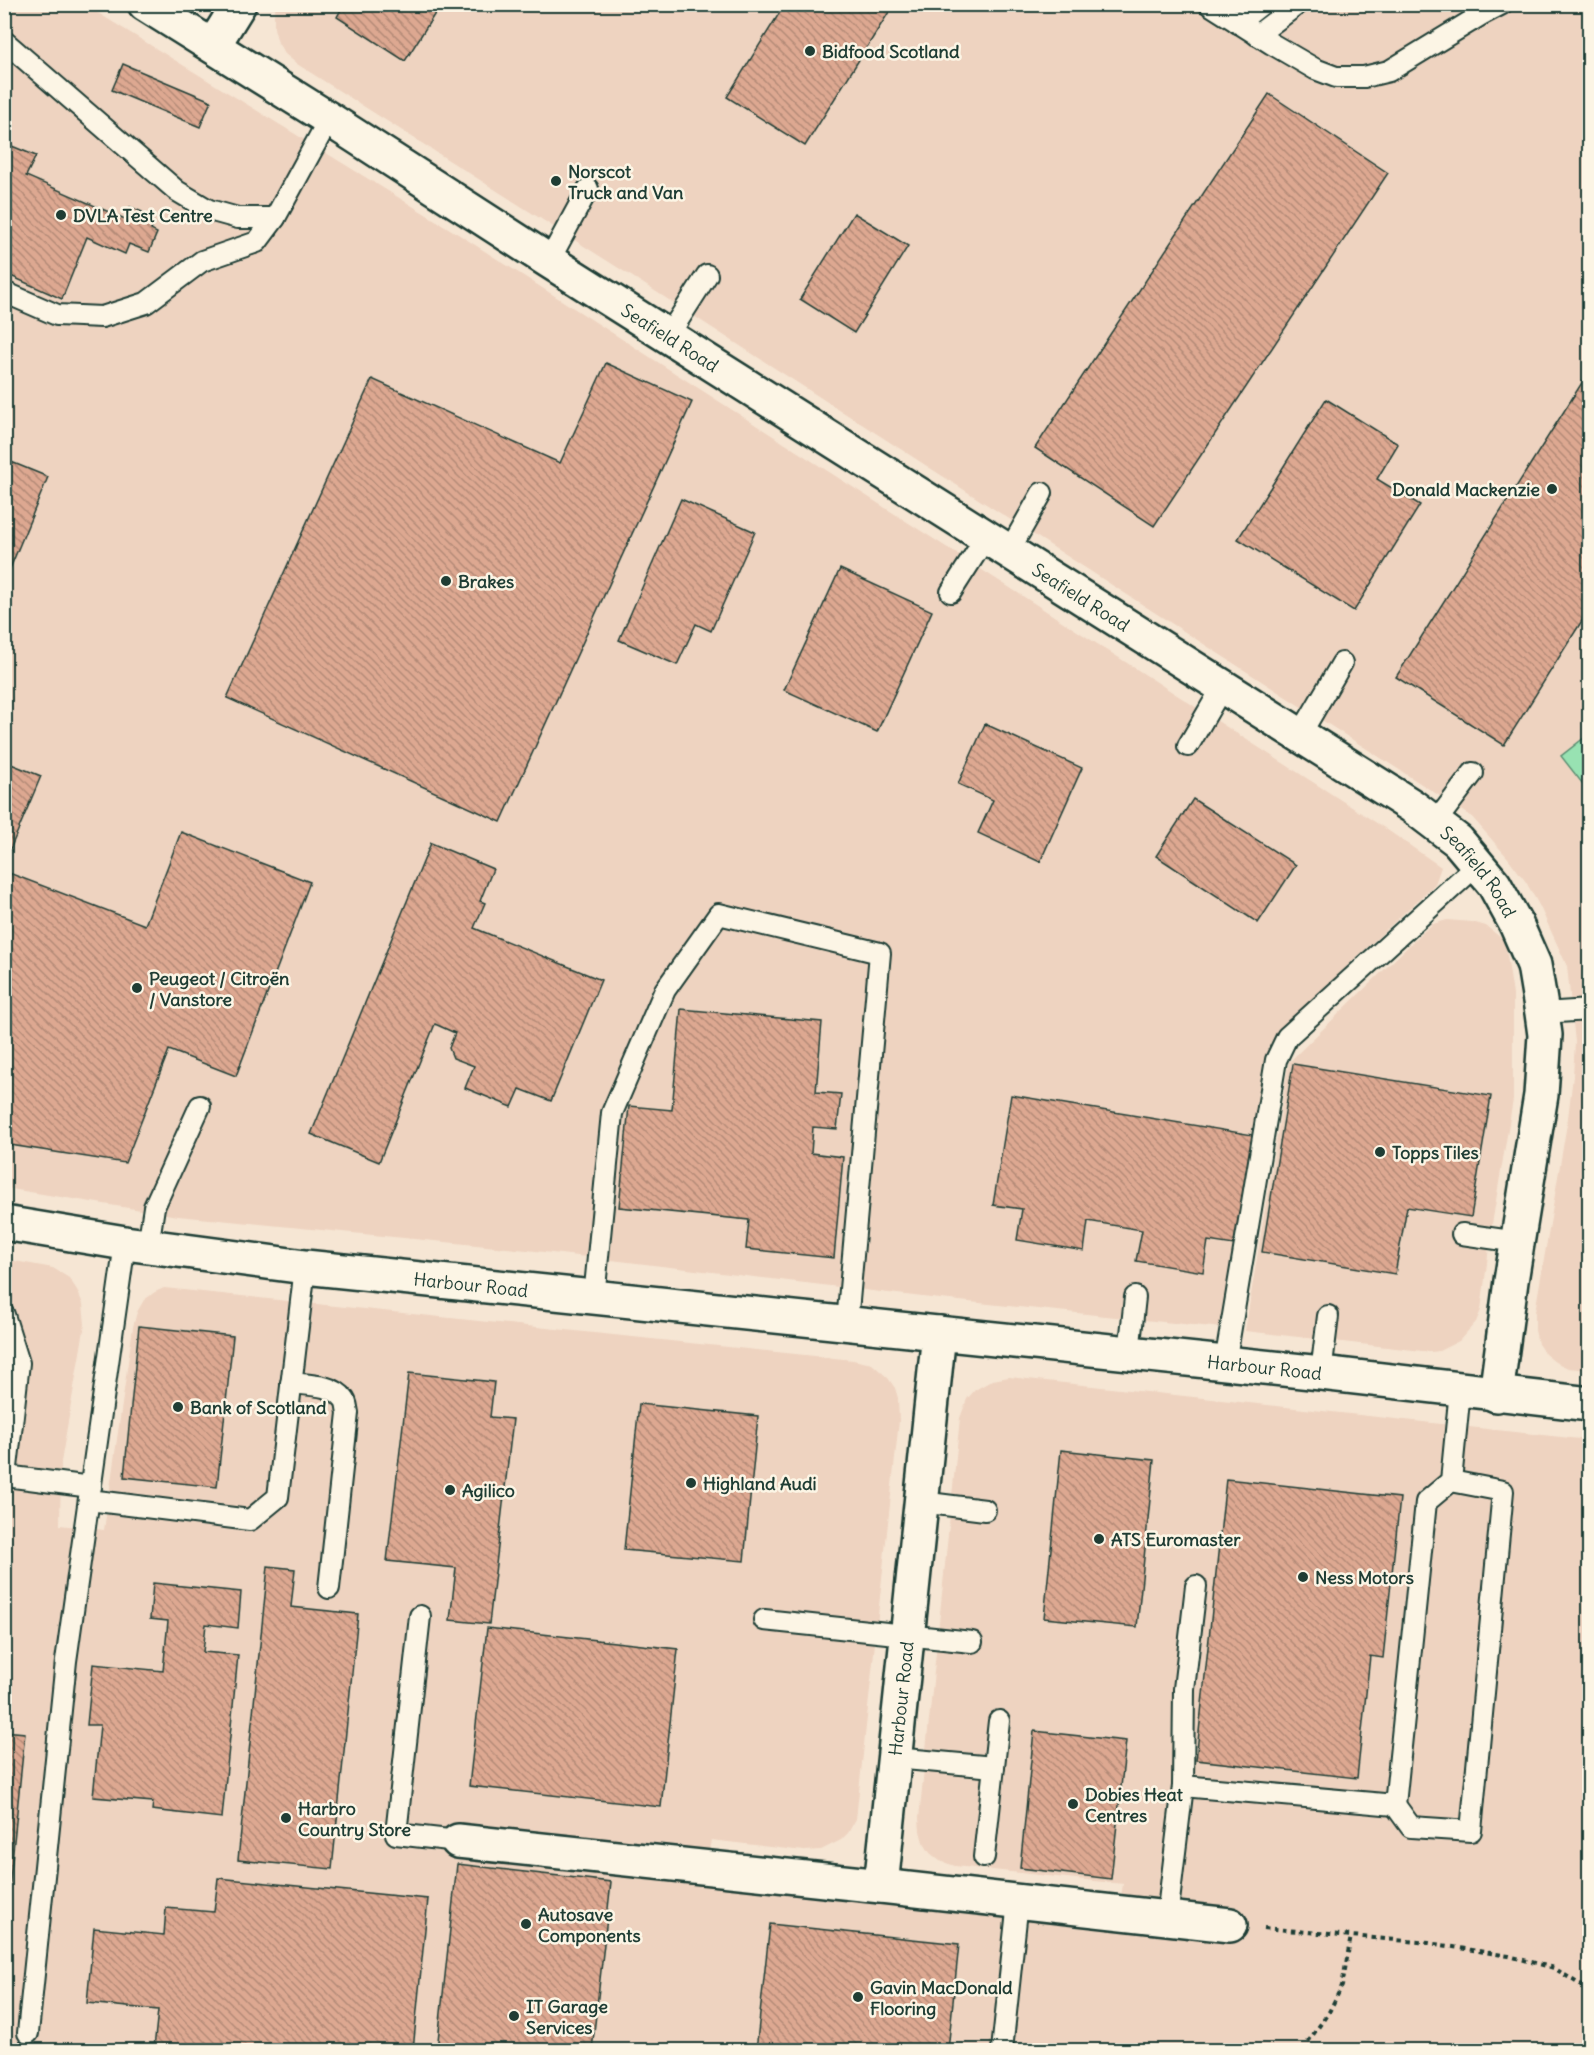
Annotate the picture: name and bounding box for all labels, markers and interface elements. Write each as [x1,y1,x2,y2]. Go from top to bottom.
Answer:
place label: Bidfood Scotland [822,40,960,63]
marker: Bidfood Scotland [803,44,817,58]
place label: Norscot Truck and Van [568,160,684,204]
marker: Norscot Truck and Van [549,174,563,188]
place label: DVLA Test Centre [73,204,213,227]
marker: DVLA Test Centre [54,208,68,222]
street label: Seafield Road [617,298,723,377]
place label: Donald Mackenzie [1392,478,1540,501]
marker: Donald Mackenzie [1545,482,1559,496]
street label: Seafield Road [1028,558,1134,636]
place label: Brakes [458,570,514,593]
marker: Brakes [439,574,453,588]
street label: Seafield Road [1436,821,1522,921]
place label: Peugeot / Citroën / Vanstore [149,967,290,1011]
marker: Peugeot / Citroën / Vanstore [130,981,144,995]
place label: Topps Tiles [1392,1141,1479,1164]
marker: Topps Tiles [1373,1145,1387,1159]
street label: Harbour Road [412,1267,530,1302]
street label: Harbour Road [1206,1350,1323,1385]
place label: Bank of Scotland [190,1396,327,1419]
marker: Bank of Scotland [171,1400,185,1414]
place label: Highland Audi [703,1472,817,1495]
marker: Highland Audi [684,1476,698,1490]
place label: Agilico [462,1479,515,1502]
marker: Agilico [443,1483,457,1497]
place label: ATS Euromaster [1111,1528,1241,1551]
marker: ATS Euromaster [1092,1532,1106,1546]
place label: Ness Motors [1315,1566,1414,1589]
marker: Ness Motors [1296,1570,1310,1584]
street label: Harbour Road [883,1640,918,1757]
place label: Dobies Heat Centres [1085,1783,1184,1827]
place label: Harbro Country Store [298,1797,411,1841]
marker: Dobies Heat Centres [1066,1797,1080,1811]
marker: Harbro Country Store [279,1811,293,1825]
place label: Autosave Components [538,1903,641,1947]
marker: Autosave Components [519,1917,533,1931]
place label: Gavin MacDonald Flooring [870,1976,1013,2020]
marker: Gavin MacDonald Flooring [851,1990,865,2004]
place label: IT Garage Services [526,1995,608,2039]
marker: IT Garage Services [507,2009,521,2023]

